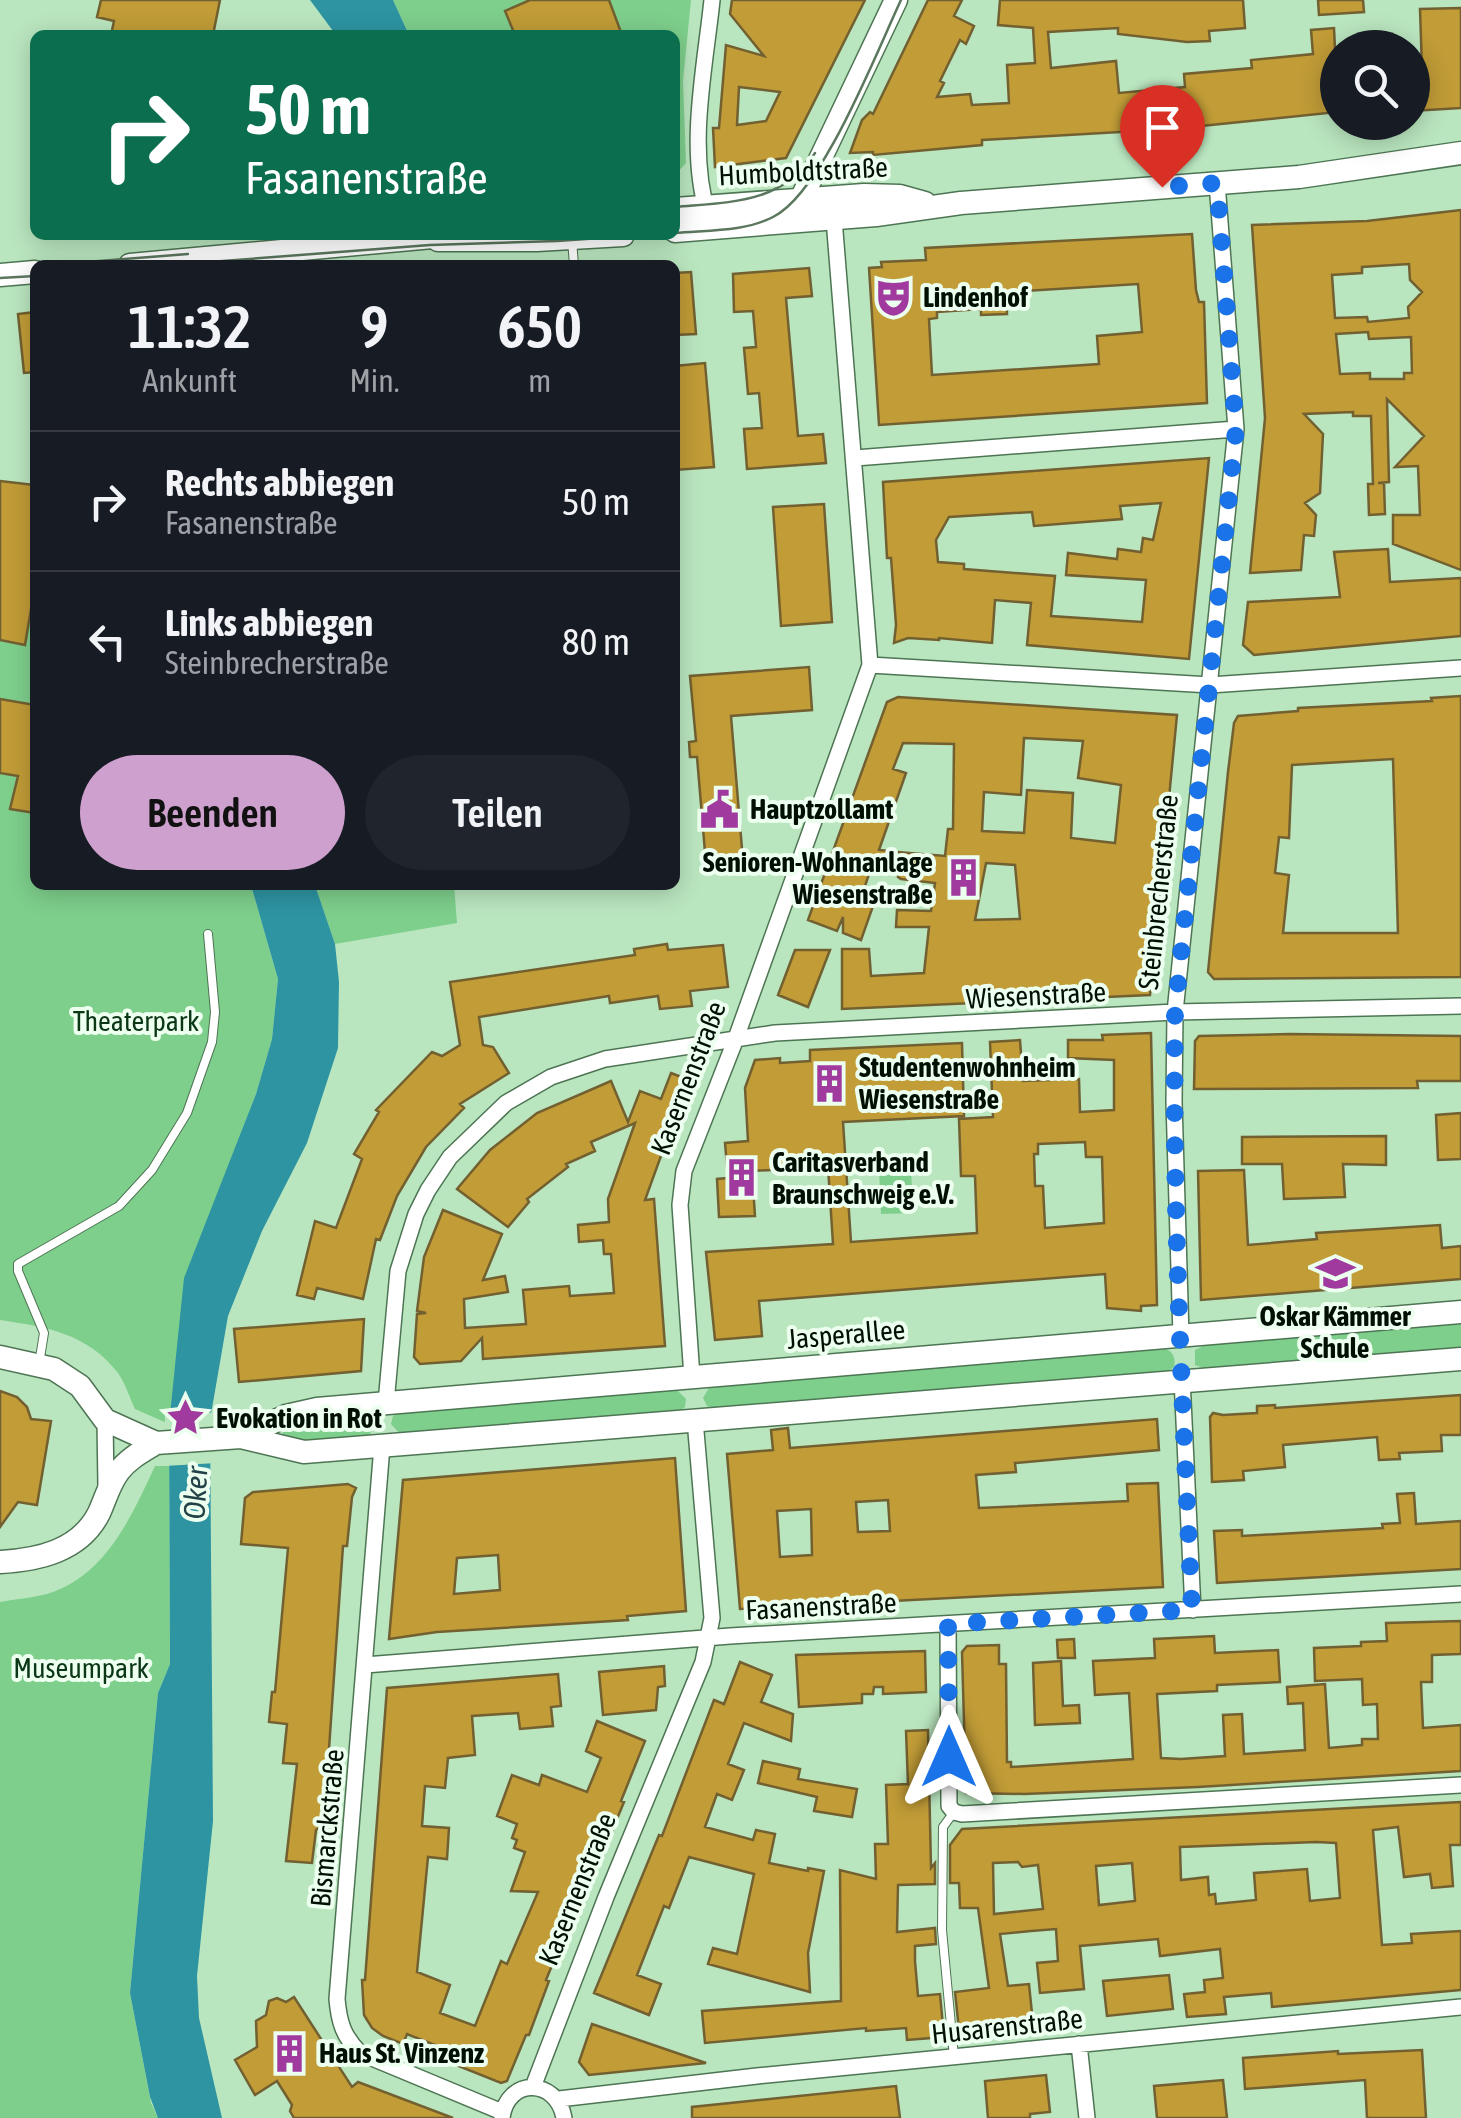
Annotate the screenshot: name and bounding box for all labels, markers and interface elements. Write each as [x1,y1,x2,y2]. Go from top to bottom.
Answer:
map controls [1320,30,1430,140]
button: search [1320,30,1430,140]
text: 50 m [245,69,371,149]
icon: right [80,70,210,200]
pin [1120,85,1205,188]
icon: arrive [1135,100,1190,155]
street label: Humboldtstraße [718,151,888,191]
text: Fasanenstraße [245,152,488,204]
theatre icon: Lindenhof [872,276,914,318]
place label: Lindenhof [923,281,1028,313]
text: 11:32 [128,292,251,361]
text: 9 [360,292,389,361]
text: 650 [497,292,582,361]
text: Ankunft [143,362,237,399]
text: Min. [349,362,399,399]
text: m [528,362,551,399]
text: Rechts abbiegen [165,461,394,504]
icon: right [80,474,135,529]
text: 50 m [562,480,630,523]
text: Fasanenstraße [165,504,338,541]
text: Links abbiegen [165,601,373,644]
icon: left [80,614,135,669]
text: 80 m [562,620,630,663]
text: Steinbrecherstraße [165,644,389,681]
button: Beenden [80,755,345,870]
button: Teilen [365,755,630,870]
public building icon: Hauptzollamt [699,788,741,830]
place label: Hauptzollamt [750,793,893,825]
street label: Steinbrecherstraße [1132,793,1184,991]
place label: Senioren-Wohnanlage Wiesenstraße [703,846,933,910]
building icon: Senioren-Wohnanlage Wiesenstraße [942,857,984,899]
street label: Wiesenstraße [965,975,1107,1015]
street label: Kasernenstraße [644,997,732,1159]
park label: Theaterpark [73,1005,199,1037]
place label: Studentenwohnheim Wiesenstraße [858,1051,1076,1115]
building icon: Studentenwohnheim Wiesenstraße [808,1062,850,1104]
place label: Caritasverband Braunschweig e.V. [772,1146,954,1210]
building icon: Caritasverband Braunschweig e.V. [721,1157,763,1199]
school or university icon: Oskar Kämmer Schule [1314,1252,1356,1294]
place label: Oskar Kämmer Schule [1259,1300,1411,1364]
street label: Jasperallee [786,1313,906,1355]
place icon: Evokation in Rot [165,1397,207,1439]
place label: Evokation in Rot [216,1402,382,1434]
water label: Oker [177,1465,213,1520]
street label: Fasanenstraße [745,1586,897,1626]
park label: Museumpark [13,1652,149,1684]
position arrow [897,1705,1001,1809]
street label: Bismarckstraße [304,1748,350,1908]
street label: Kasernenstraße [532,1808,622,1970]
street label: Husarenstraße [930,2002,1084,2050]
building icon: Haus St. Vinzenz [268,2032,310,2074]
place label: Haus St. Vinzenz [319,2037,484,2069]

